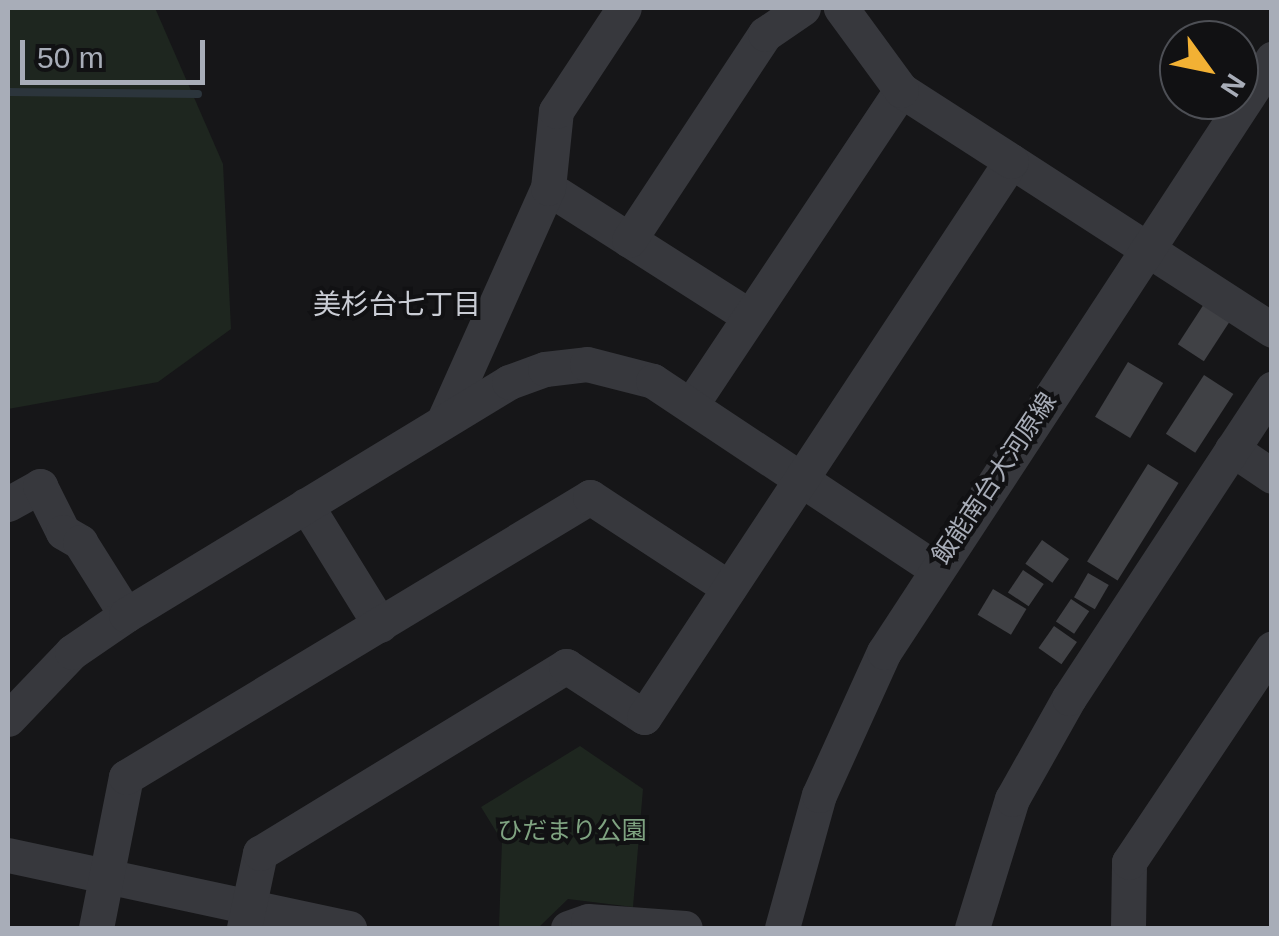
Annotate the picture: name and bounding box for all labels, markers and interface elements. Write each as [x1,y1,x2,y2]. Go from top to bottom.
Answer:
scale bar [25,20,210,82]
north arrow [1159,20,1259,120]
text: 50 m [37,41,104,74]
text: N [1214,69,1251,102]
district label: 美杉台七丁目 [313,288,481,322]
street label: 飯能南台大河原線 [926,387,1062,569]
park label: ひだまり公園 [497,815,647,845]

